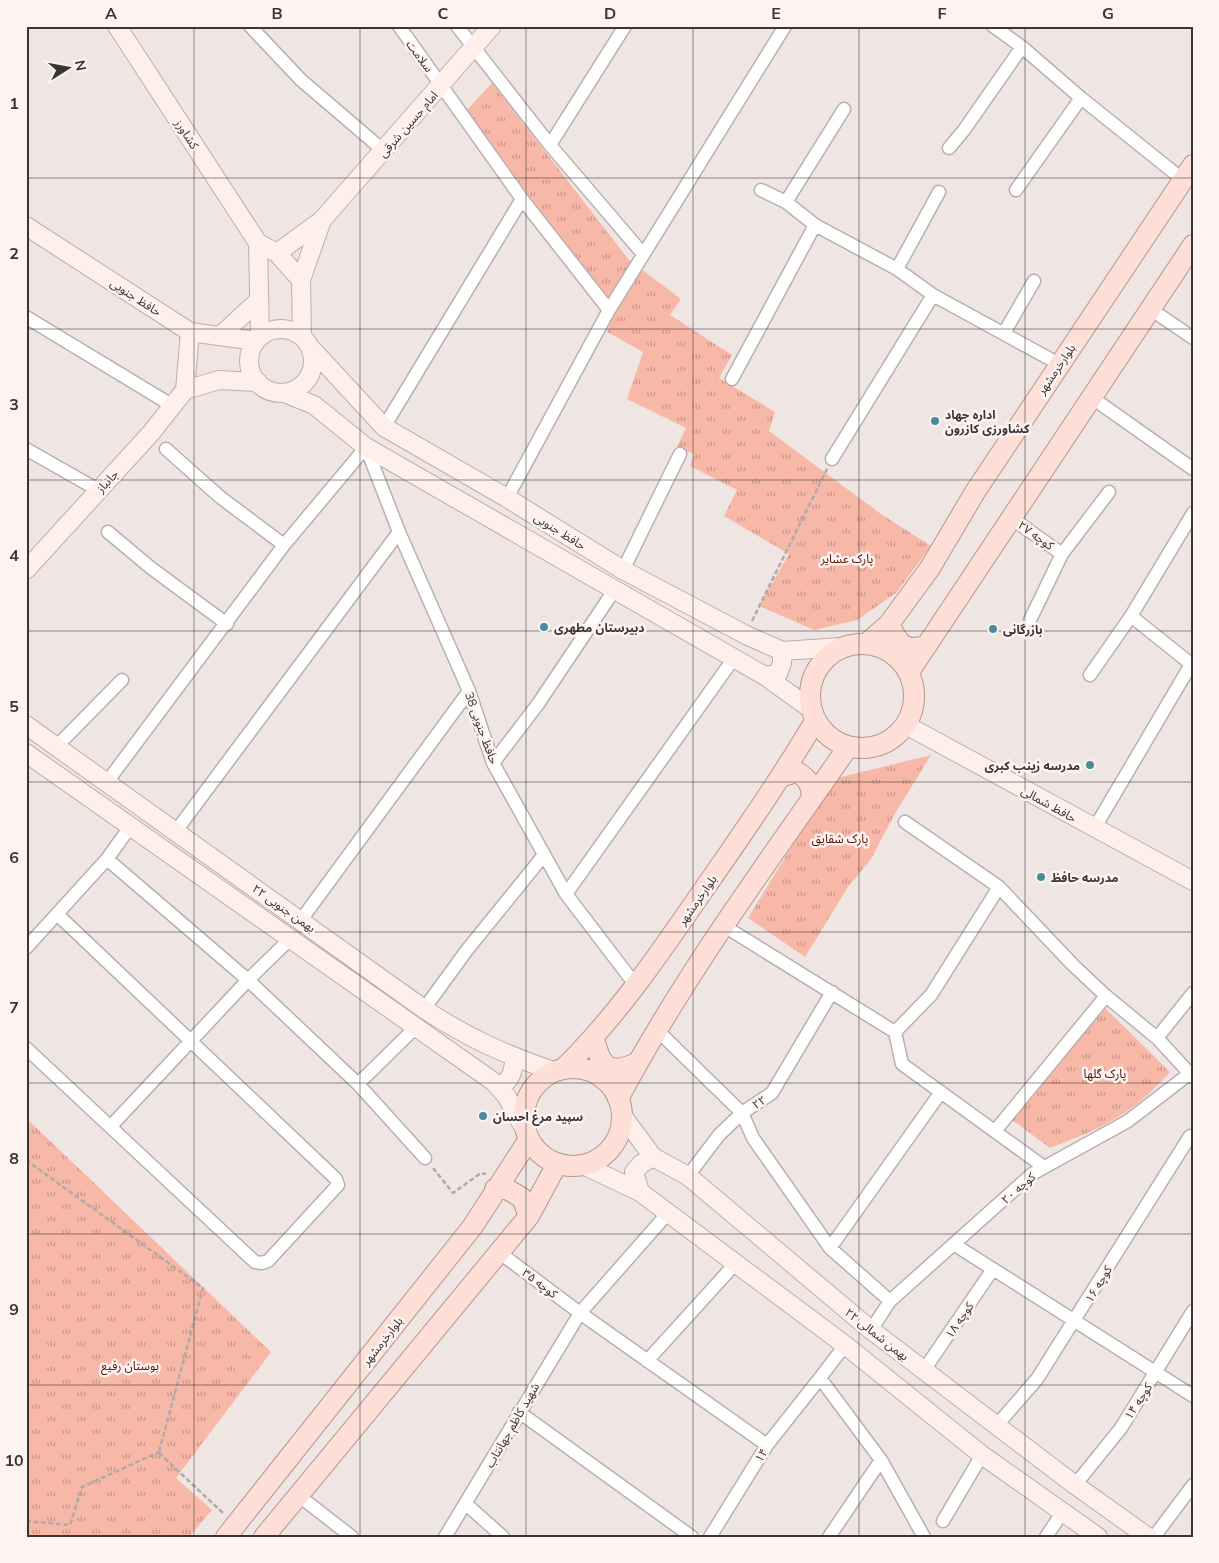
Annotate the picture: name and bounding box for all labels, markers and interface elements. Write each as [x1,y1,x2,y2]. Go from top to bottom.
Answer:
text: A [105,3,117,23]
text: B [271,3,283,23]
text: C [438,3,449,23]
text: D [604,3,616,23]
text: E [771,3,781,23]
text: F [937,3,947,23]
text: G [1102,3,1114,23]
street label: سلامت [403,37,437,75]
north arrow [42,42,92,92]
text: N [71,59,91,72]
street label: امام حسین شرقی [375,88,443,162]
text: 1 [9,93,19,113]
street label: کشاورز [171,115,203,153]
text: 2 [9,243,19,263]
street label: حافظ جنوبی [108,275,164,319]
street label: بلوارخرمشهر [1033,341,1078,398]
text: 3 [9,394,19,414]
place label: اداره جهاد کشاورزی کازرون [945,407,1030,436]
marker: اداره جهاد کشاورزی کازرون [929,415,941,427]
street label: جانباز [92,466,121,496]
street label: حافظ جنوبی [531,509,589,553]
street label: کوچه ۲۷ [1015,517,1058,554]
text: 4 [9,545,19,565]
park label: پارک عشایر [820,551,873,567]
place label: دبیرستان مطهری [554,620,645,635]
marker: دبیرستان مطهری [538,621,550,633]
place label: بازرگانی [1003,622,1043,637]
marker: بازرگانی [987,623,999,635]
street label: حافظ جنوبی 38 [462,690,502,766]
text: 5 [9,696,19,716]
place label: مدرسه زینب کبری [984,758,1080,773]
marker: مدرسه زینب کبری [1084,759,1096,771]
street label: حافظ شمالی [1019,783,1079,825]
park label: پارک شقایق [812,831,868,847]
text: 6 [9,847,19,867]
place label: مدرسه حافظ [1051,870,1119,885]
marker: مدرسه حافظ [1035,871,1047,883]
street label: بلوارخرمشهر [674,872,720,929]
street label: ۲۲ بهمن جنوبی [249,881,319,935]
text: 7 [9,997,19,1017]
park label: پارک گلها [1084,1066,1126,1082]
street label: ۲۲ [749,1092,769,1112]
place label: سپید مرغ احسان [493,1109,583,1126]
marker: سپید مرغ احسان [477,1110,489,1122]
text: 8 [9,1148,19,1168]
street label: کوچه ۲۰ [998,1168,1040,1208]
street label: کوچه ۱۶ [1081,1262,1116,1306]
street label: کوچه ۳۵ [519,1265,561,1303]
street label: کوچه ۱۸ [941,1298,978,1342]
text: 9 [9,1299,19,1319]
street label: ۲۲ بهمن شمالی [842,1304,912,1364]
street label: بلوارخرمشهر [358,1314,406,1369]
park label: بوستان رفیع [101,1358,159,1375]
street label: کوچه ۱۴ [1121,1379,1157,1423]
street label: شهید کاظم جهانتاب [482,1380,544,1471]
street label: ۱۴ [751,1445,771,1465]
text: 10 [4,1450,24,1470]

